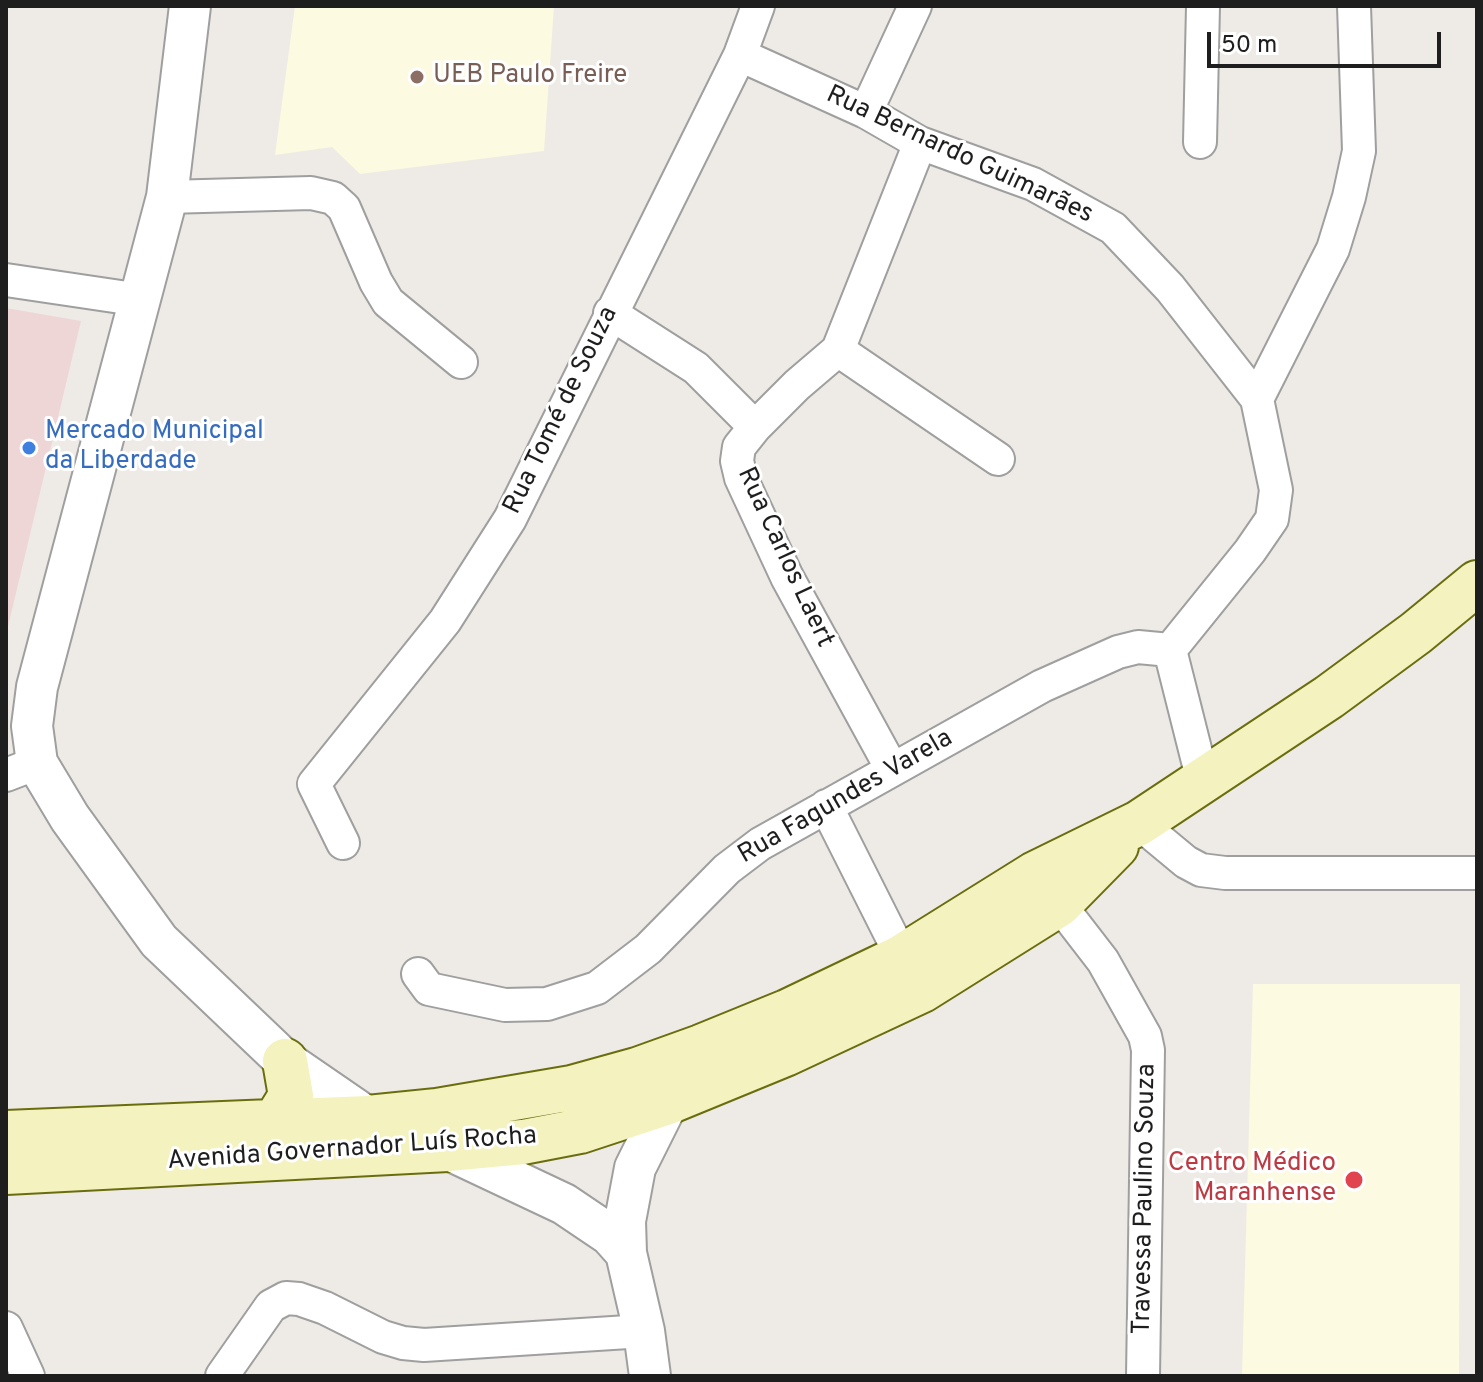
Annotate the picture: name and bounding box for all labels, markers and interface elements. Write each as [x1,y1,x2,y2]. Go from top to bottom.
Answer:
scale bar [1211,16,1445,66]
text: 50 m [1221,31,1277,61]
place label: UEB Paulo Freire [433,61,627,93]
marker: UEB Paulo Freire [408,68,426,86]
street label: Rua Bernardo Guimarães [821,80,1097,232]
street label: Rua Tomé de Souza [498,302,626,520]
place label: Mercado Municipal da Liberdade [45,417,264,478]
marker: Mercado Municipal da Liberdade [20,439,38,457]
street label: Rua Carlos Laert [729,463,839,653]
street label: Rua Fagundes Varela [733,724,959,872]
street label: Travessa Paulino Souza [1128,1063,1164,1335]
street label: Avenida Governador Luís Rocha [166,1122,538,1178]
place label: Centro Médico Maranhense [1168,1149,1336,1210]
marker: Centro Médico Maranhense [1343,1169,1365,1191]

